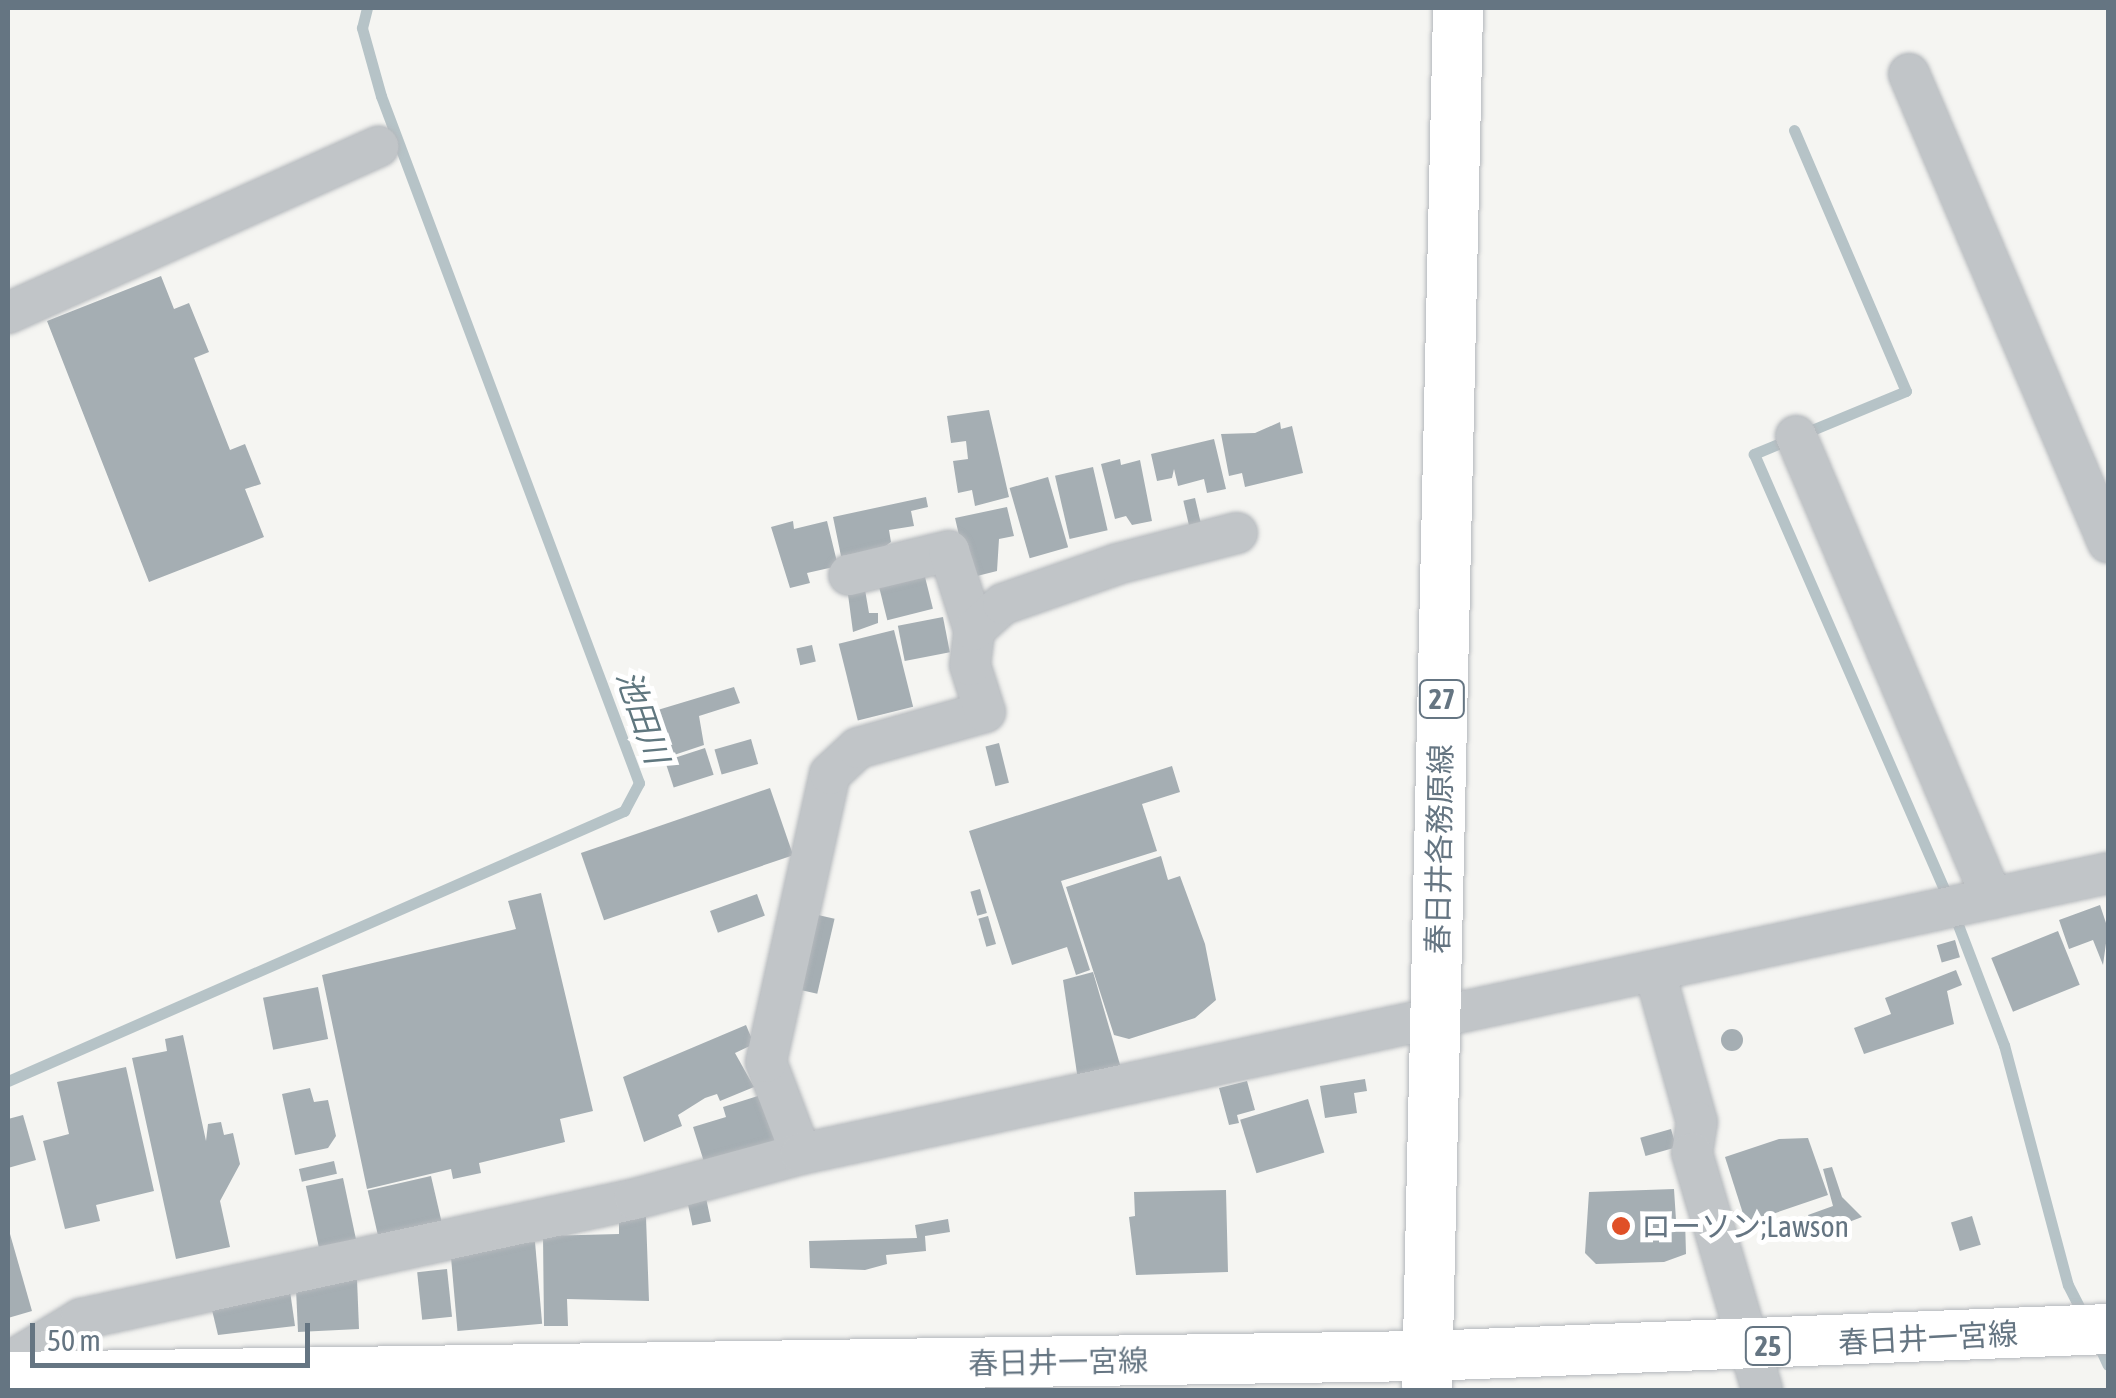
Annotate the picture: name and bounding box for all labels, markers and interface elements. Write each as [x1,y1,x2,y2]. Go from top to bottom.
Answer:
water label: 池田川 [608,665,676,769]
road number: 27 [1417,676,1467,722]
street label: 春日井各務原線 [1419,744,1459,954]
place label: ローソン;Lawson [1641,1208,1849,1244]
marker: ローソン;Lawson [1610,1215,1632,1237]
scale bar [35,1303,315,1365]
street label: 春日井一宮線 [1837,1315,2019,1361]
text: 50 m [47,1323,101,1357]
road number: 25 [1743,1323,1793,1369]
street label: 春日井一宮線 [968,1342,1148,1382]

